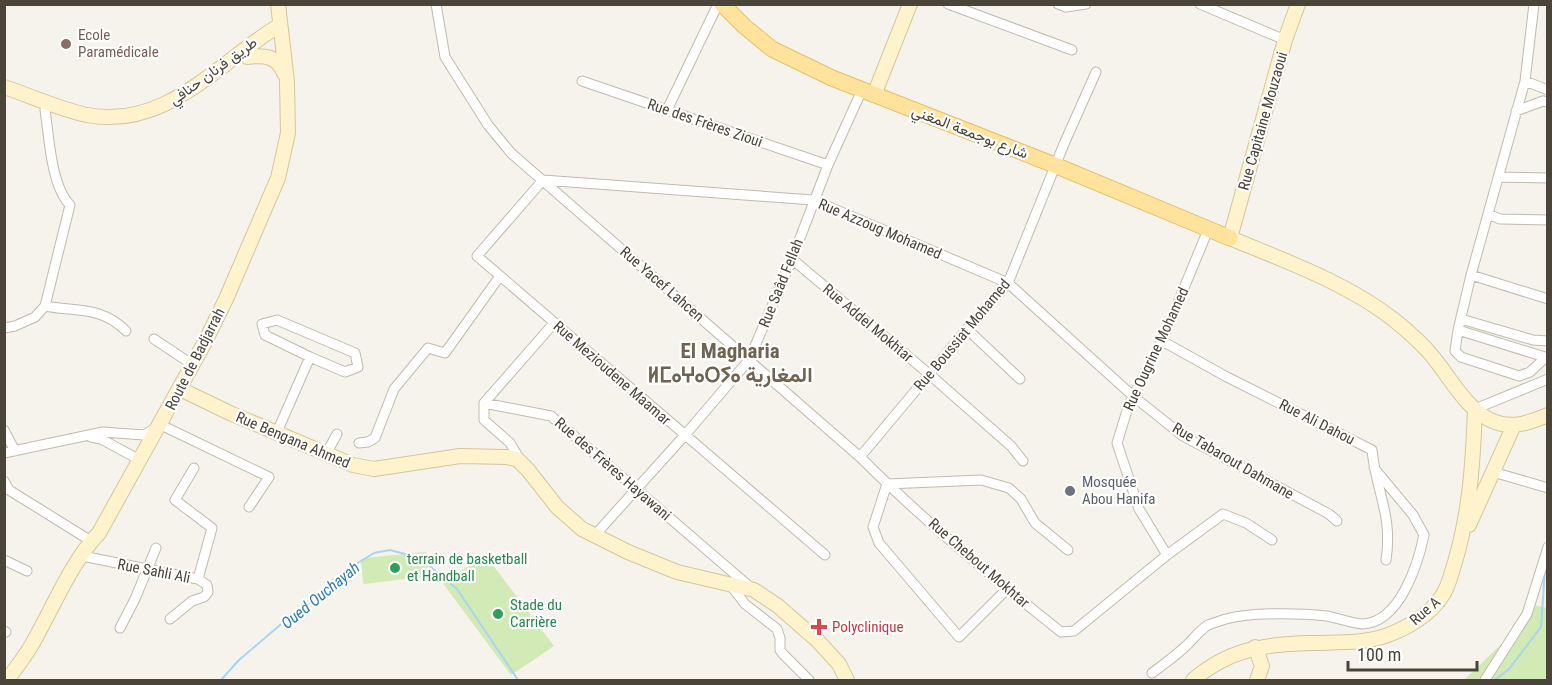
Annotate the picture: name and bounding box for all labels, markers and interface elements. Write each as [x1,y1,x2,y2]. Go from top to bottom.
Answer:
place label: Ecole Paramédicale [78,26,159,61]
street label: طريق فرنان حنافي [166,33,263,112]
marker: Ecole Paramédicale [59,37,73,51]
street label: Rue Capitaine Mouzaoui [1235,50,1291,192]
street label: Rue des Frères Zioui [645,95,765,151]
street label: شارع بوجمعة المغني [908,102,1031,166]
street label: Rue Azzoug Mohamed [816,195,944,263]
street label: Rue Saâd Fellah [755,236,807,330]
street label: Rue Yacef Lahcen [616,243,708,325]
street label: Rue Boussiat Mohamed [910,276,1014,394]
street label: Rue Addel Mokhtar [819,280,917,366]
street label: Rue Ougrine Mohamed [1119,284,1193,414]
street label: Route de Badjarrah [162,305,228,413]
street label: Rue Mezioudene Maamar [550,317,675,429]
district label: El Magharia ⵍⵎⴰⵖⴰⵔⵢⴰ المغارية [647,339,813,388]
street label: Rue Ali Dahou [1276,395,1358,449]
street label: Rue Bengana Ahmed [233,408,353,472]
street label: Rue des Frères Hayawani [551,414,675,524]
street label: Rue Tabarout Dahmane [1169,419,1297,503]
place label: Mosquée Abou Hanifa [1082,473,1155,508]
marker: Mosquée Abou Hanifa [1063,484,1077,498]
street label: Rue Chebout Mokhtar [925,514,1033,612]
place label: terrain de basketball et Handball [407,550,528,585]
street label: Rue Sahli Ali [116,555,192,587]
water label: Oued Ouchayah [277,558,363,633]
marker: terrain de basketball et Handball [388,561,402,575]
street label: Rue A [1406,593,1444,629]
place label: Stade du Carrière [510,596,562,631]
marker: Stade du Carrière [491,607,505,621]
marker: Polyclinique [810,618,828,636]
place label: Polyclinique [832,618,904,636]
scale bar [1348,634,1477,672]
text: 100 m [1357,644,1401,665]

